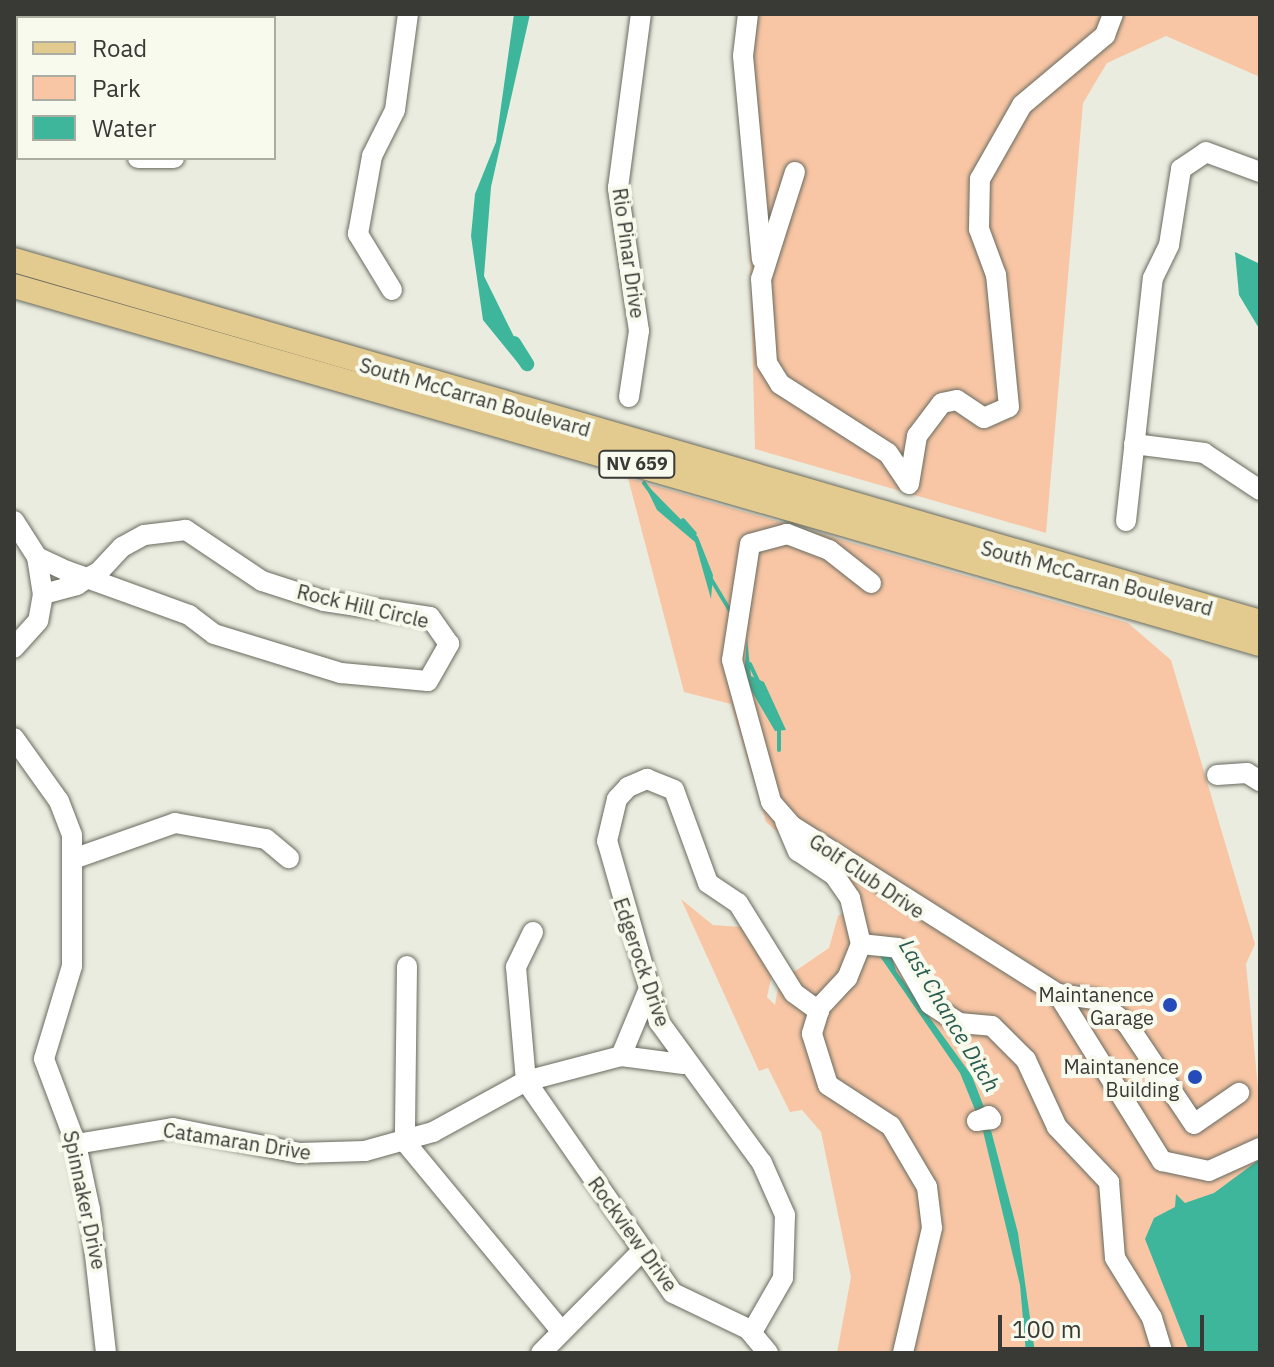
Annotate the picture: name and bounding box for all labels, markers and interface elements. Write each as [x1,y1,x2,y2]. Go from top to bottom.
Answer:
legend [16,16,276,160]
text: Road [92,32,147,64]
text: Park [92,72,141,104]
text: Water [92,112,156,144]
street label: Rio Pinar Drive [608,186,650,320]
street label: South McCarran Boulevard [357,353,593,441]
road number: NV 659 [597,450,677,478]
street label: South McCarran Boulevard [978,535,1216,621]
street label: Rock Hill Circle [295,579,431,633]
street label: Golf Club Drive [805,829,929,923]
street label: Edgerock Drive [609,894,675,1030]
water label: Last Chance Ditch [894,934,1006,1096]
place label: Maintanence Garage [1038,982,1154,1029]
marker: Maintanence Garage [1161,996,1179,1014]
place label: Maintanence Building [1063,1054,1179,1101]
marker: Maintanence Building [1186,1068,1204,1086]
street label: Catamaran Drive [161,1117,313,1165]
street label: Spinnaker Drive [59,1128,111,1272]
street label: Rockview Drive [583,1172,683,1296]
scale bar [1002,1299,1208,1349]
text: 100 m [1012,1313,1082,1345]

